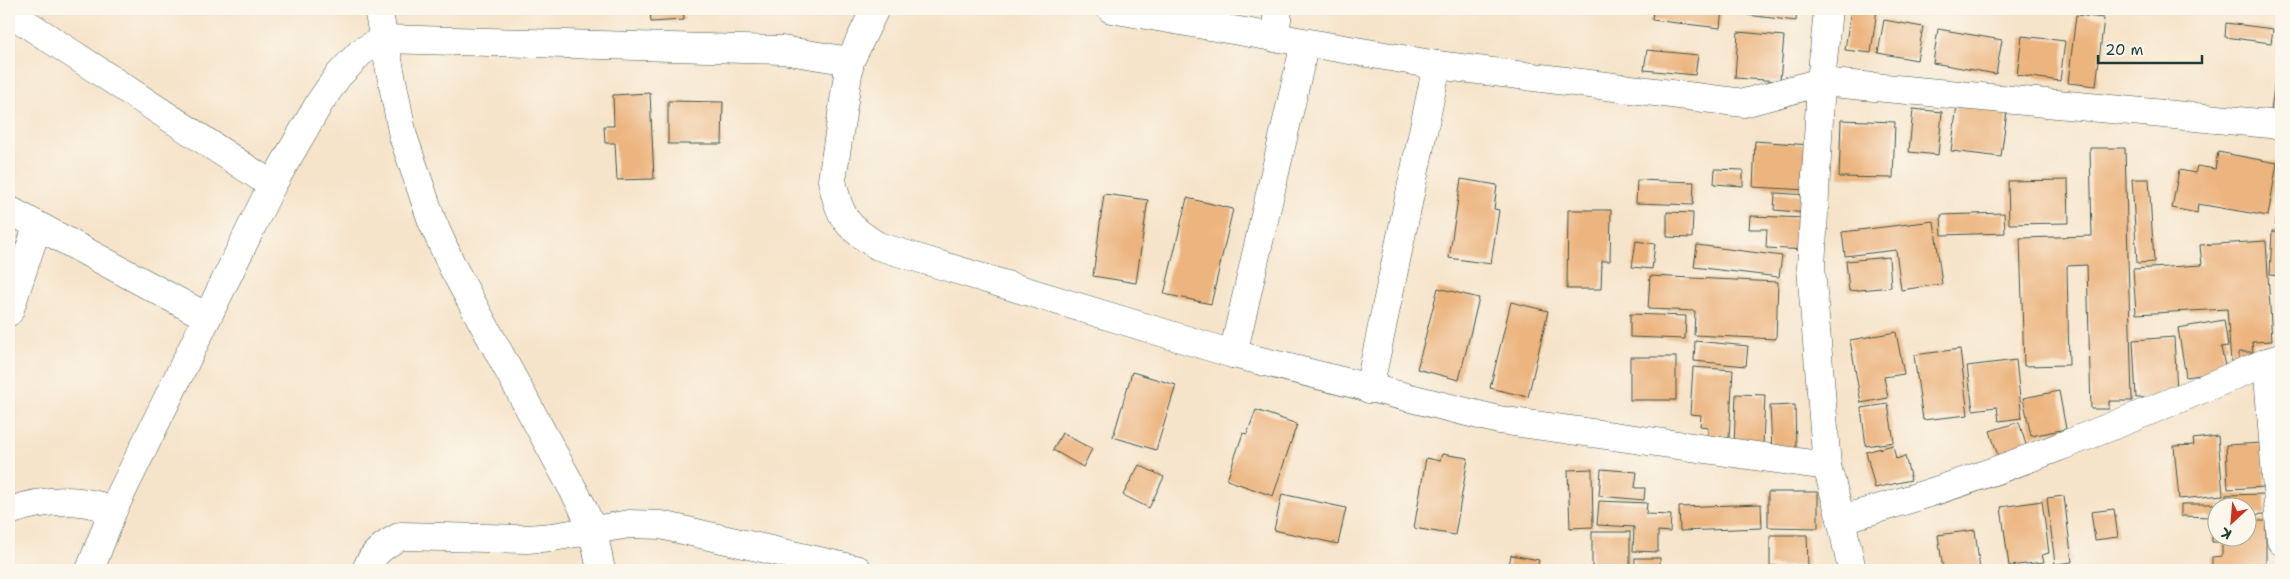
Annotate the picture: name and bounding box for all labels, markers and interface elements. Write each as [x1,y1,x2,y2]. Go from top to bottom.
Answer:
scale bar [2098,32,2201,64]
text: 20 m [2105,40,2144,60]
north arrow [2208,496,2258,546]
text: K [2218,523,2235,544]

